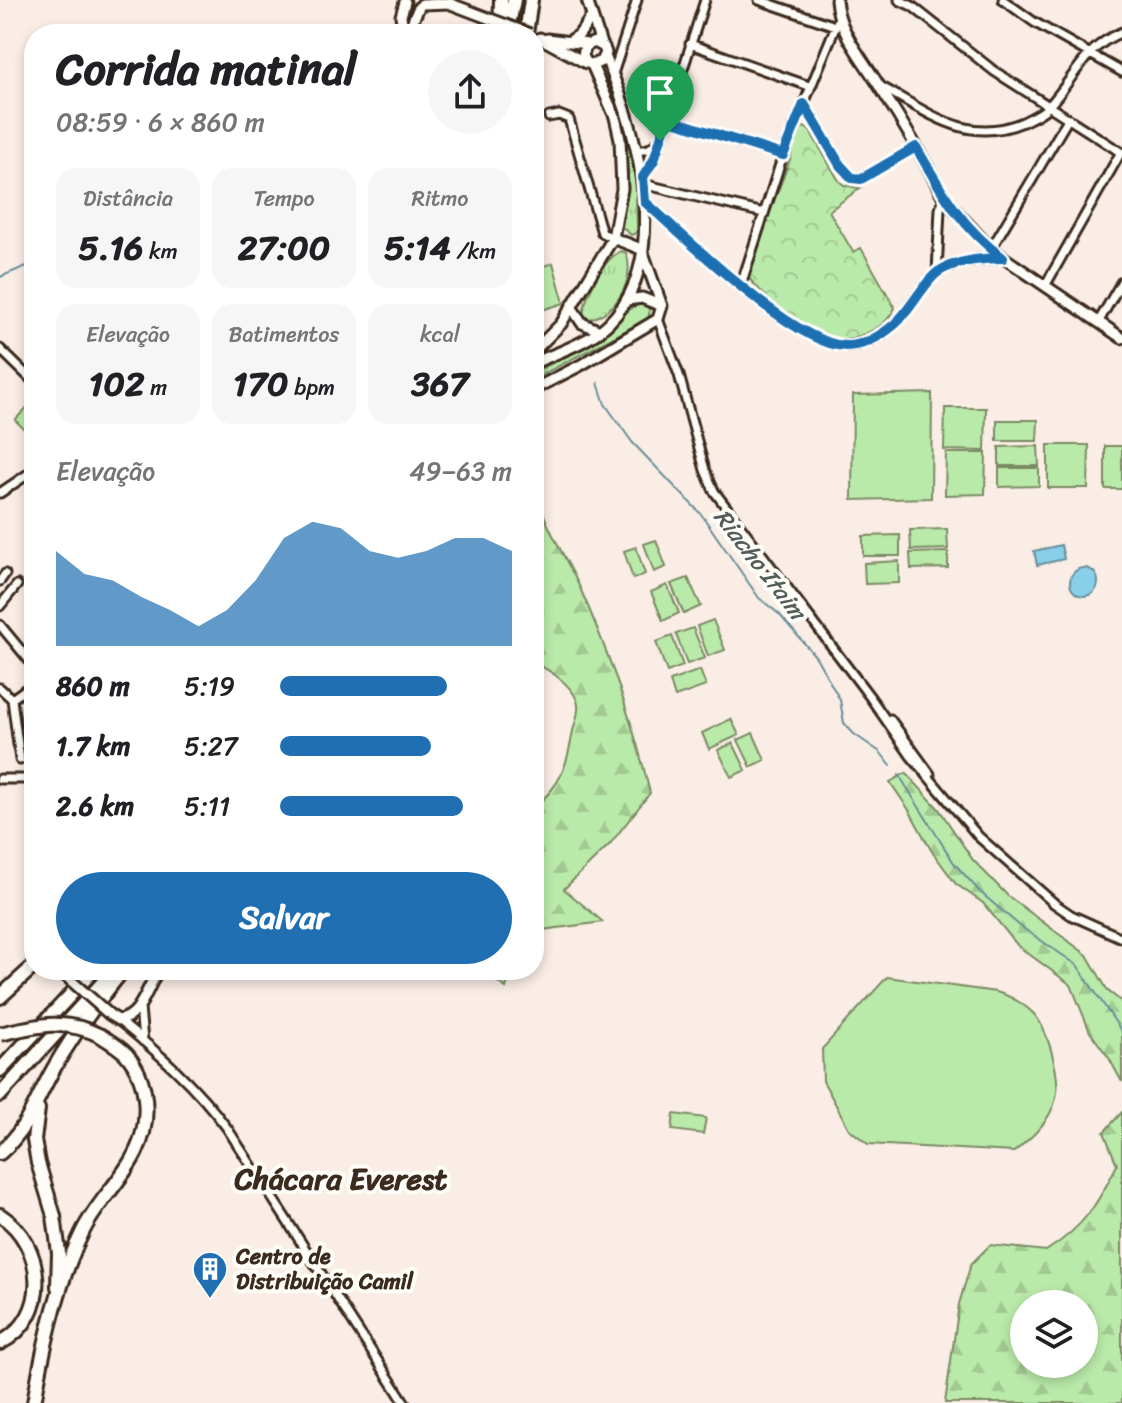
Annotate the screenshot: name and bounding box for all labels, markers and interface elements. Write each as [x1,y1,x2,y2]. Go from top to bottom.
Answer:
text: Corrida matinal [56,30,357,108]
button: share [428,50,512,134]
pin [626,59,694,141]
icon: arrive [638,71,682,115]
text: 08:59 · 6 × 860 m [56,99,265,145]
text: Distância [83,179,173,218]
text: Tempo [253,179,315,218]
text: Ritmo [411,179,469,218]
text: 5.16 [78,218,143,278]
text: 27:00 [238,218,330,278]
text: 5:14 [384,218,451,278]
text: km [143,232,178,271]
text: /km [451,232,496,271]
text: Elevação [86,315,170,354]
text: Batimentos [229,315,339,354]
text: kcal [420,315,460,354]
text: 102 [89,354,145,414]
text: 170 [233,354,289,414]
text: 367 [411,354,469,414]
text: m [145,368,167,407]
text: bpm [289,368,335,407]
text: Elevação [56,448,155,494]
text: 49–63 m [409,448,512,494]
water label: Riacho Itaim [703,499,819,631]
text: 860 m [56,663,130,709]
text: 5:19 [184,663,235,709]
text: 1.7 km [56,723,130,769]
text: 5:27 [184,723,238,769]
text: 2.6 km [56,783,134,829]
text: 5:11 [184,783,230,829]
button: Salvar [56,872,512,964]
district label: Chácara Everest [234,1152,447,1206]
place label: Centro de Distribuição Camil [235,1237,415,1301]
building icon: Centro de Distribuição Camil [191,1250,229,1300]
map controls [1010,1290,1098,1378]
button: layers [1010,1290,1098,1378]

